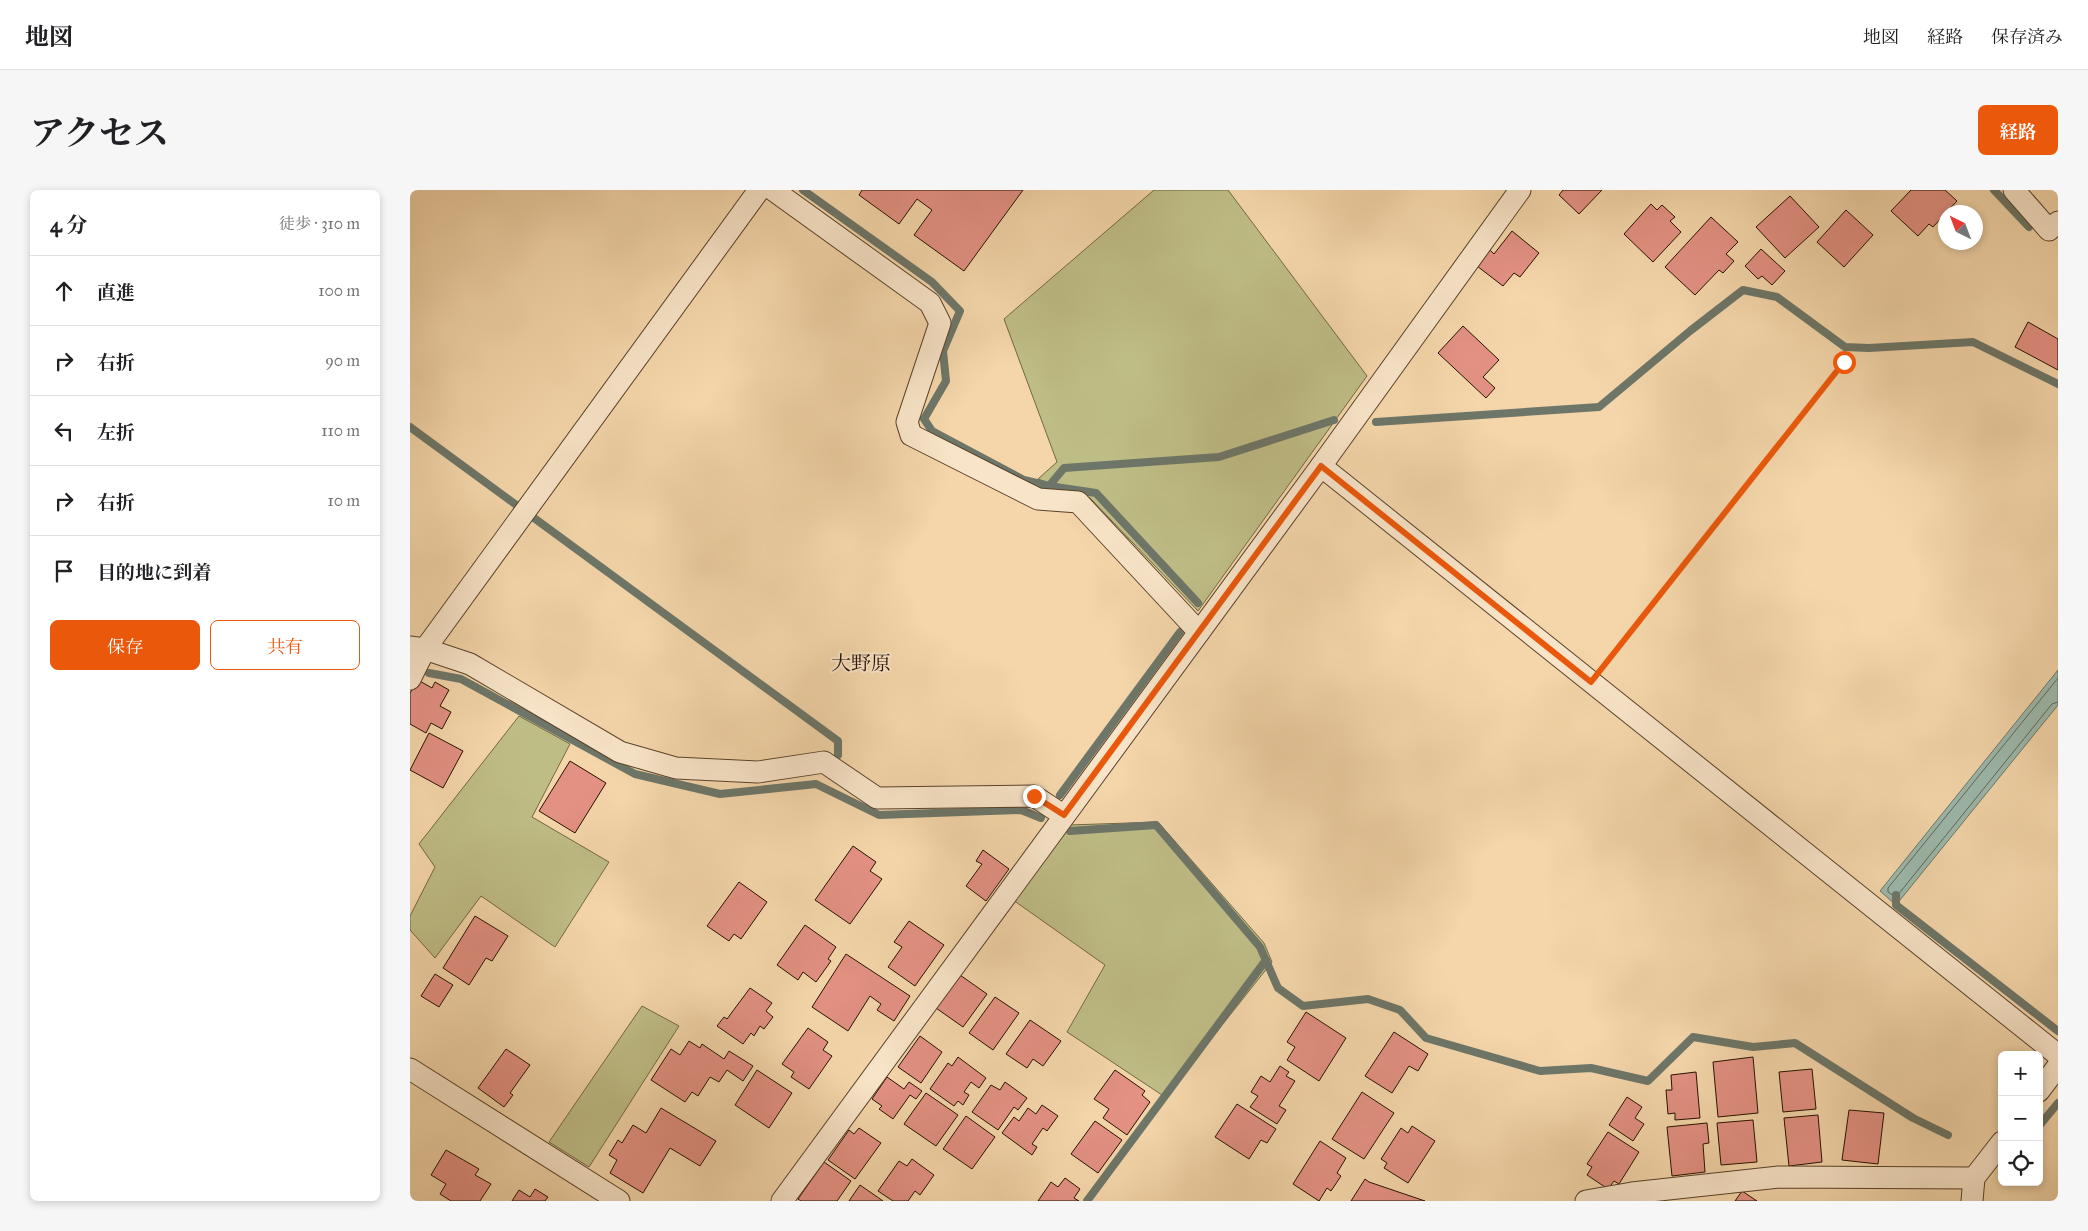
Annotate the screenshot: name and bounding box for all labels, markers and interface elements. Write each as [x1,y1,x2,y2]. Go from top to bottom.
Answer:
text: 地図 [25,22,73,52]
text: 地図 [1863,26,1899,48]
text: 経路 [1927,26,1963,48]
text: 保存済み [1991,26,2063,48]
button: 経路 [1978,105,2058,155]
text: アクセス [30,112,169,155]
north arrow [1938,205,1983,250]
text: 4 分 [50,212,87,238]
text: 徒歩 · 310 m [279,214,360,233]
icon: ahead [50,277,78,305]
text: 直進 [97,281,135,304]
text: 100 m [318,281,360,300]
icon: right [50,347,78,375]
text: 右折 [97,351,135,374]
text: 90 m [325,351,360,370]
route start [1833,351,1856,374]
icon: left [50,417,78,445]
text: 左折 [97,421,135,444]
text: 110 m [321,421,360,440]
icon: right [50,487,78,515]
text: 右折 [97,491,135,514]
text: 10 m [328,491,360,510]
icon: arrive [50,557,78,585]
text: 目的地に到着 [97,561,211,584]
button: 保存 [50,620,200,670]
button: 共有 [210,620,360,670]
district label: 大野原 [831,651,891,675]
route end [1023,785,1046,808]
map controls [1998,1051,2043,1186]
button: + [1998,1051,2043,1096]
button: − [1998,1096,2043,1141]
button: locate [1998,1141,2043,1186]

